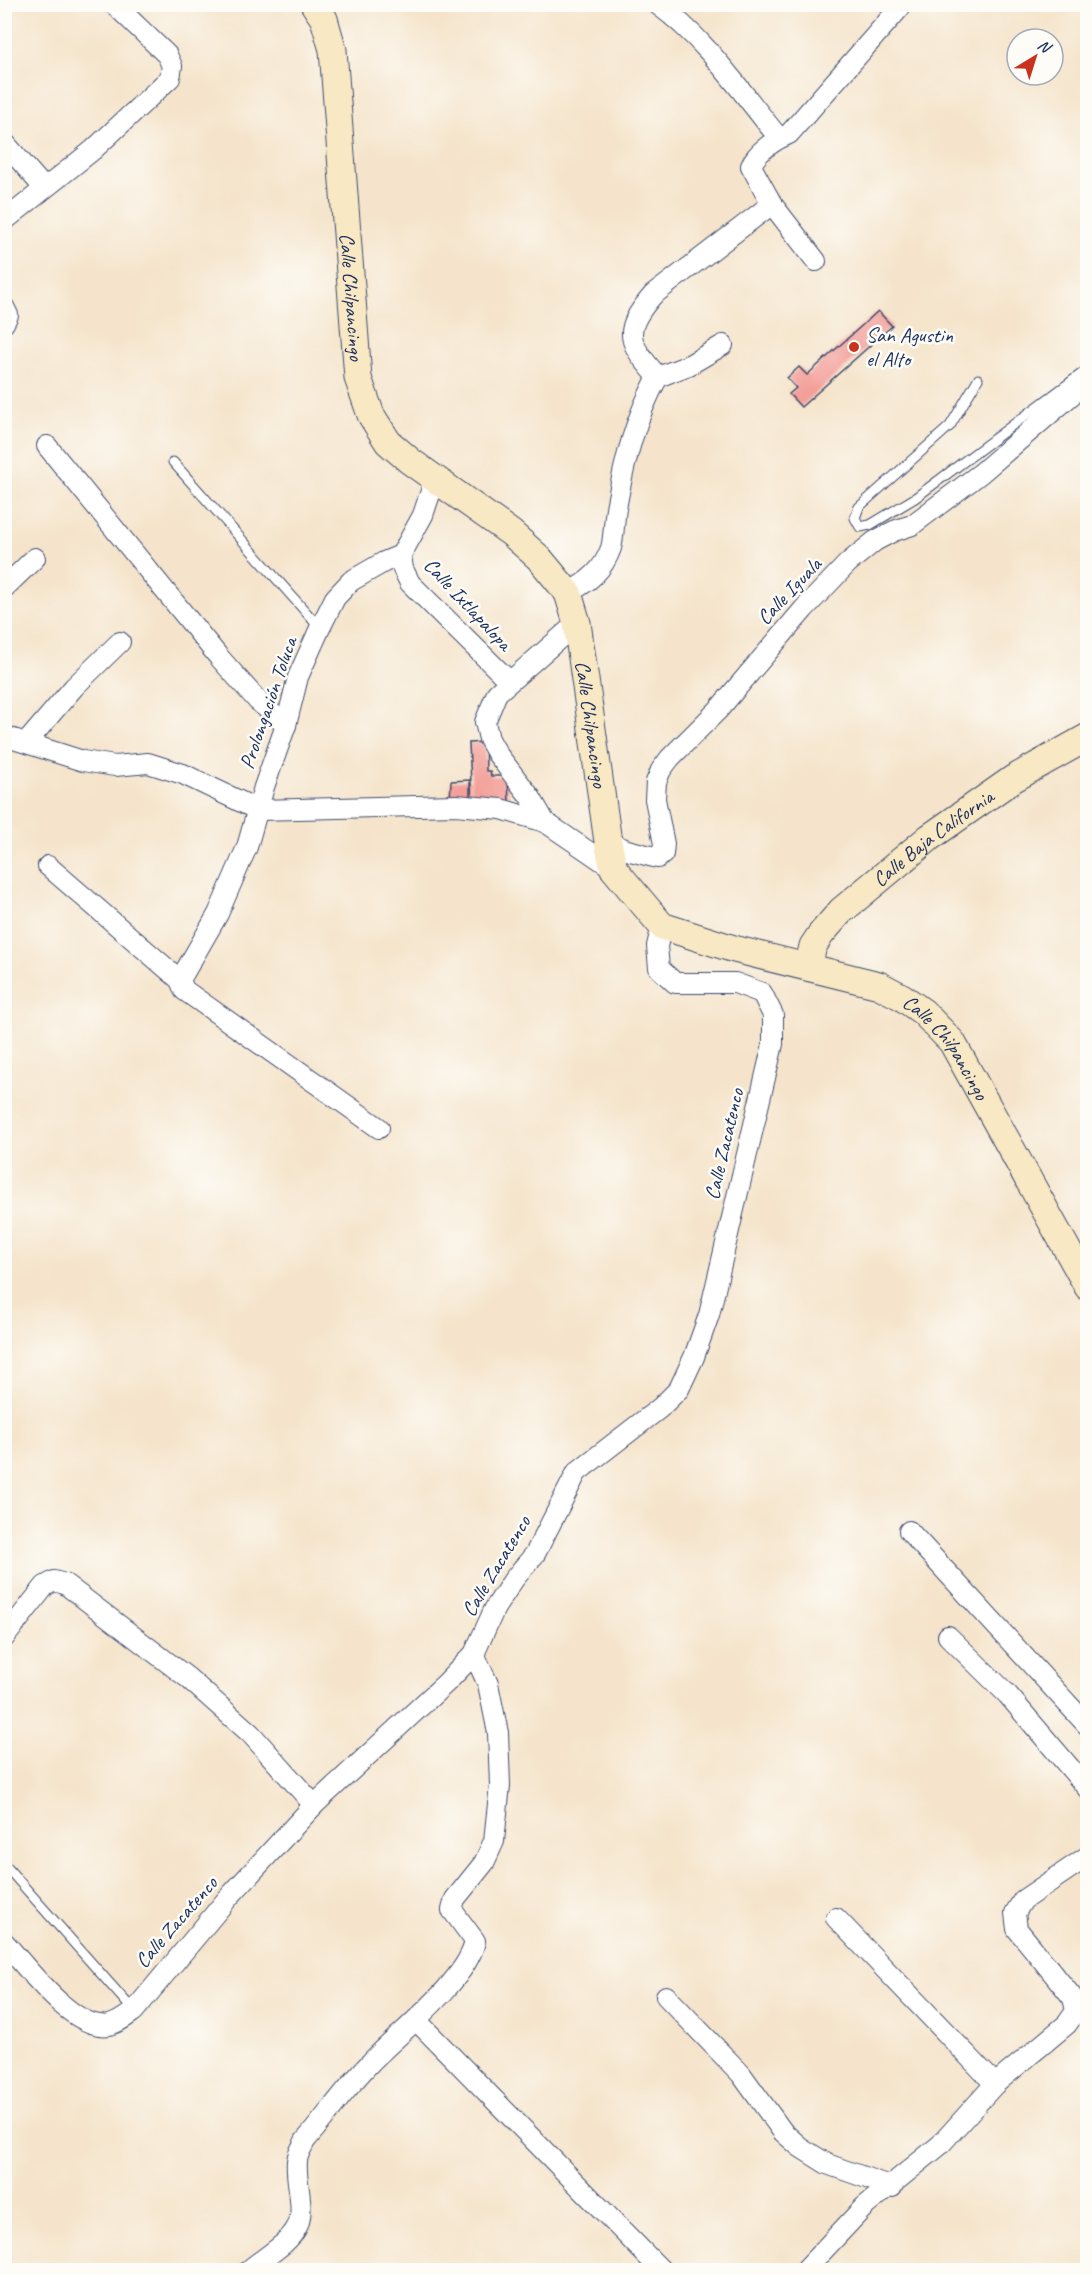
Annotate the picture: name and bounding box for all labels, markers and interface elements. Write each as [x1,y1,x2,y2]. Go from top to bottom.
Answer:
north arrow [1005,27,1065,87]
text: N [1034,35,1056,59]
street label: Calle Chilpancingo [334,232,370,363]
place label: San Agustin el Alto [866,322,954,372]
marker: San Agustin el Alto [847,340,861,354]
street label: Calle Iguala [751,551,828,630]
street label: Calle Ixtlapalopa [418,552,519,658]
street label: Prolongación Toluca [233,632,303,772]
street label: Calle Chilpancingo [570,659,613,791]
street label: Calle Baja California [867,782,1000,892]
street label: Calle Chilpancingo [898,989,995,1106]
street label: Calle Zacatenco [699,1084,750,1202]
street label: Calle Zacatenco [456,1509,537,1621]
street label: Calle Zacatenco [129,1870,224,1973]

